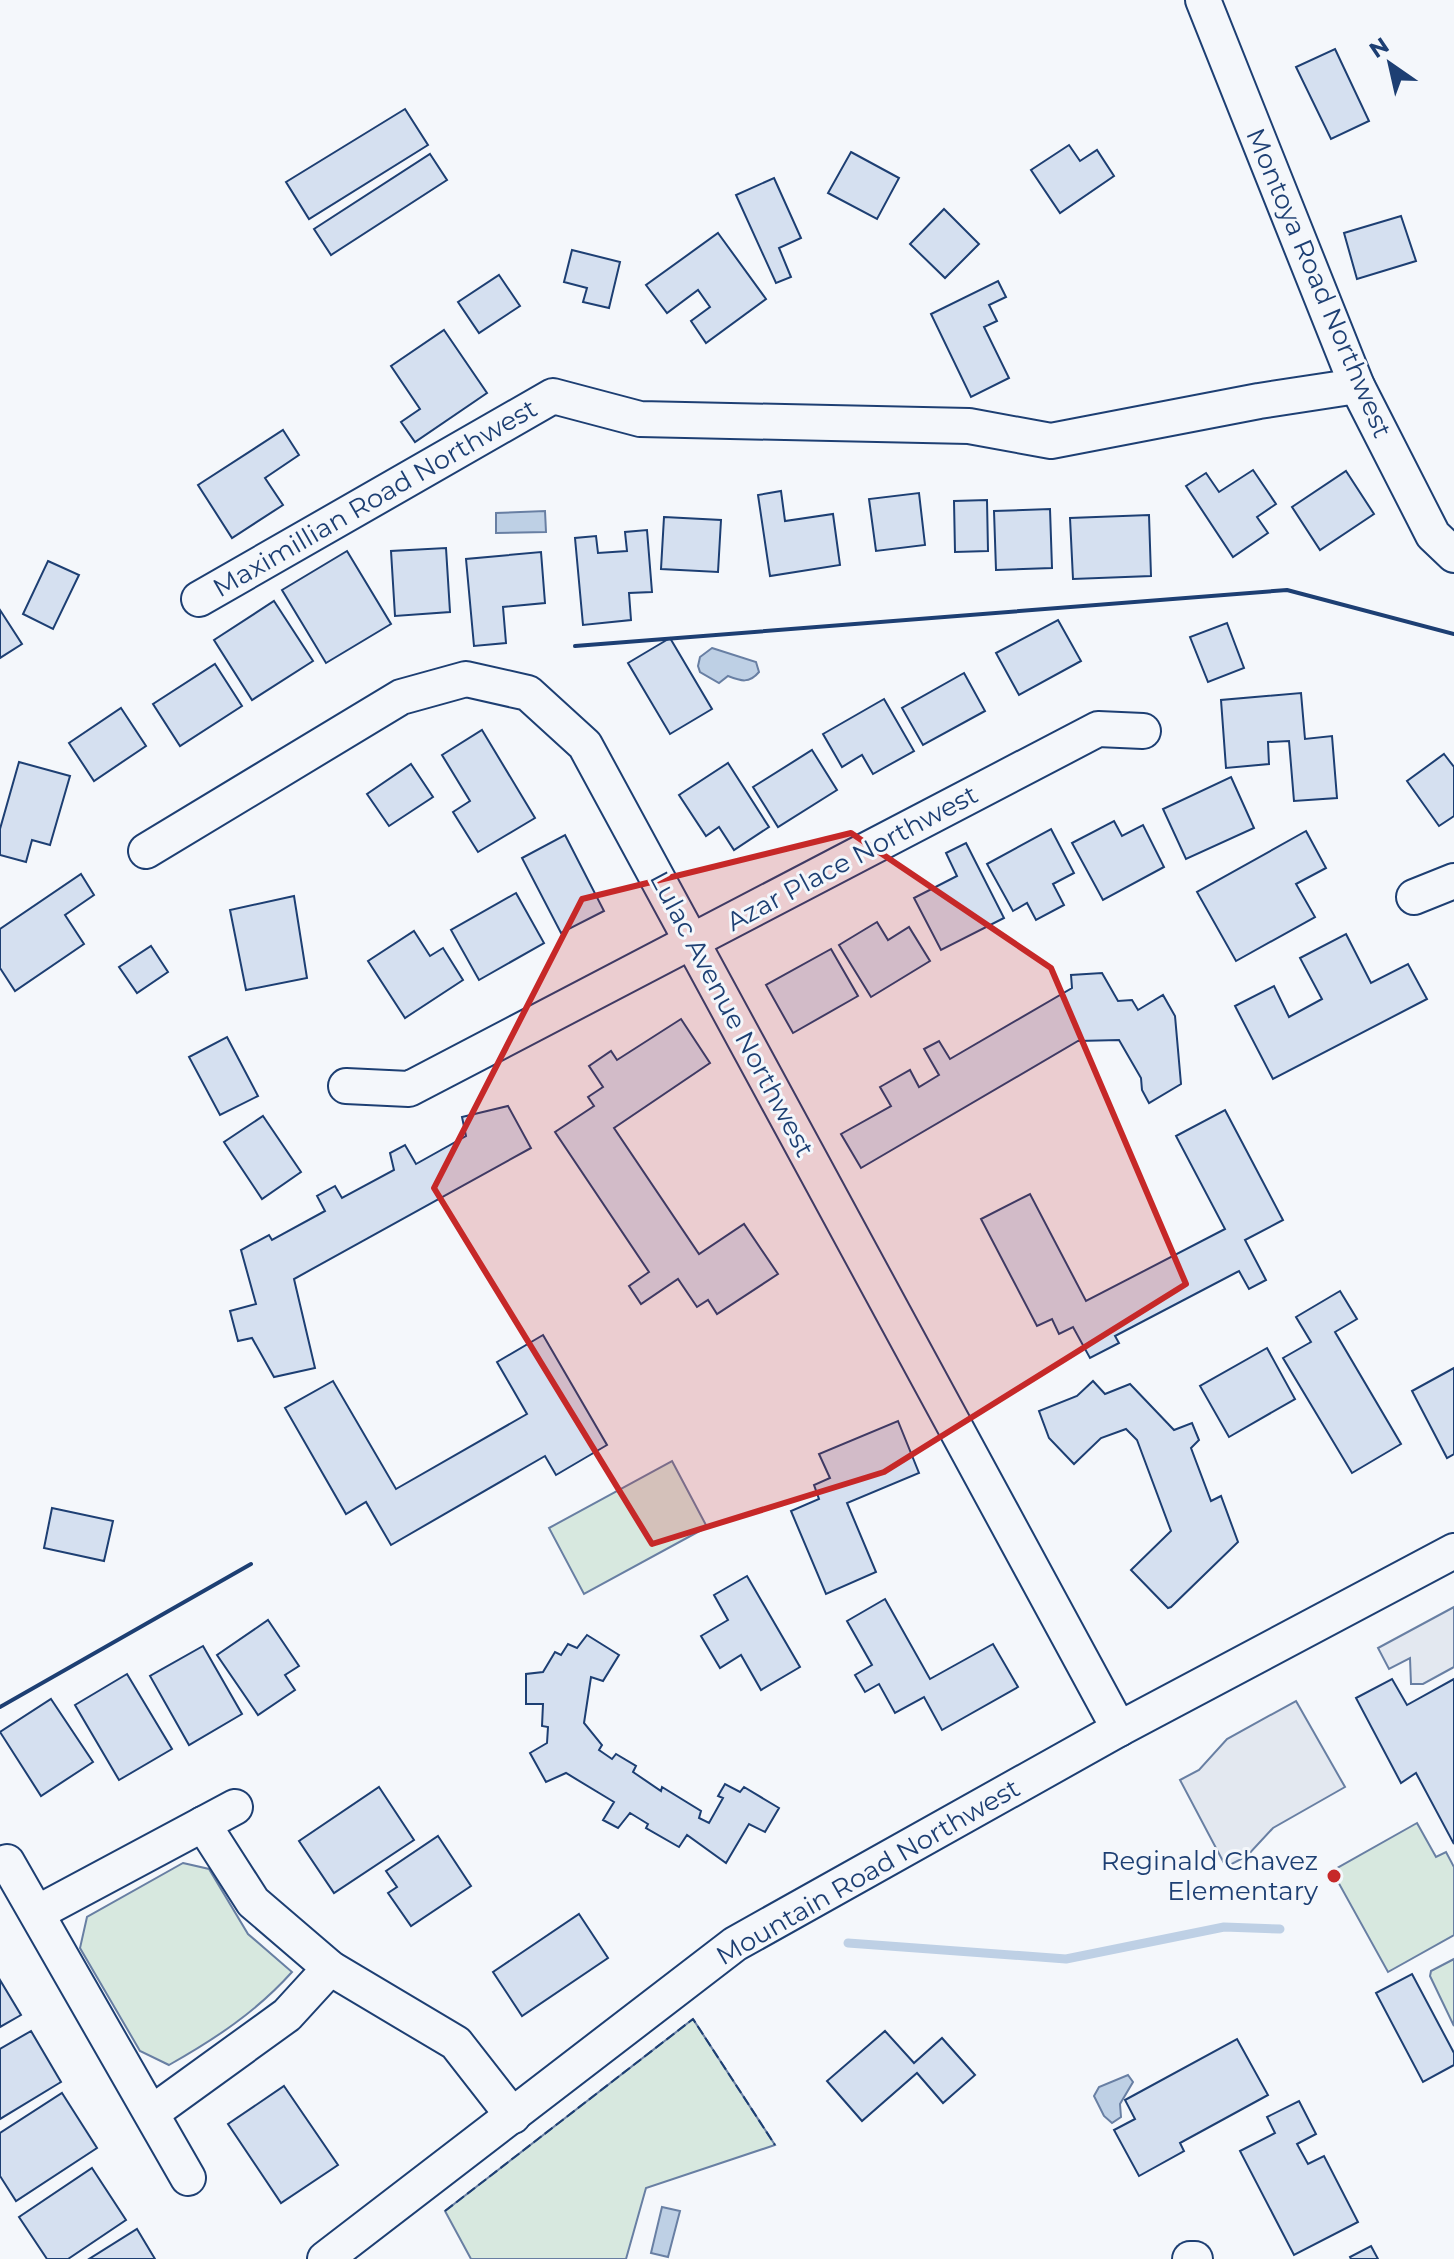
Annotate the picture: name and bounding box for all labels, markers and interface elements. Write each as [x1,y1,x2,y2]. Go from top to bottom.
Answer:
north arrow [1350,24,1430,104]
text: N [1364,32,1394,64]
street label: Montoya Road Northwest [1239,124,1399,442]
street label: Maximillian Road Northwest [207,392,543,604]
street label: Azar Place Northwest [721,778,983,938]
street label: Lulac Avenue Northwest [643,866,821,1162]
street label: Mountain Road Northwest [710,1772,1026,1972]
place label: Reginald Chavez Elementary [1101,1845,1319,1907]
marker: Reginald Chavez Elementary [1325,1867,1343,1885]

